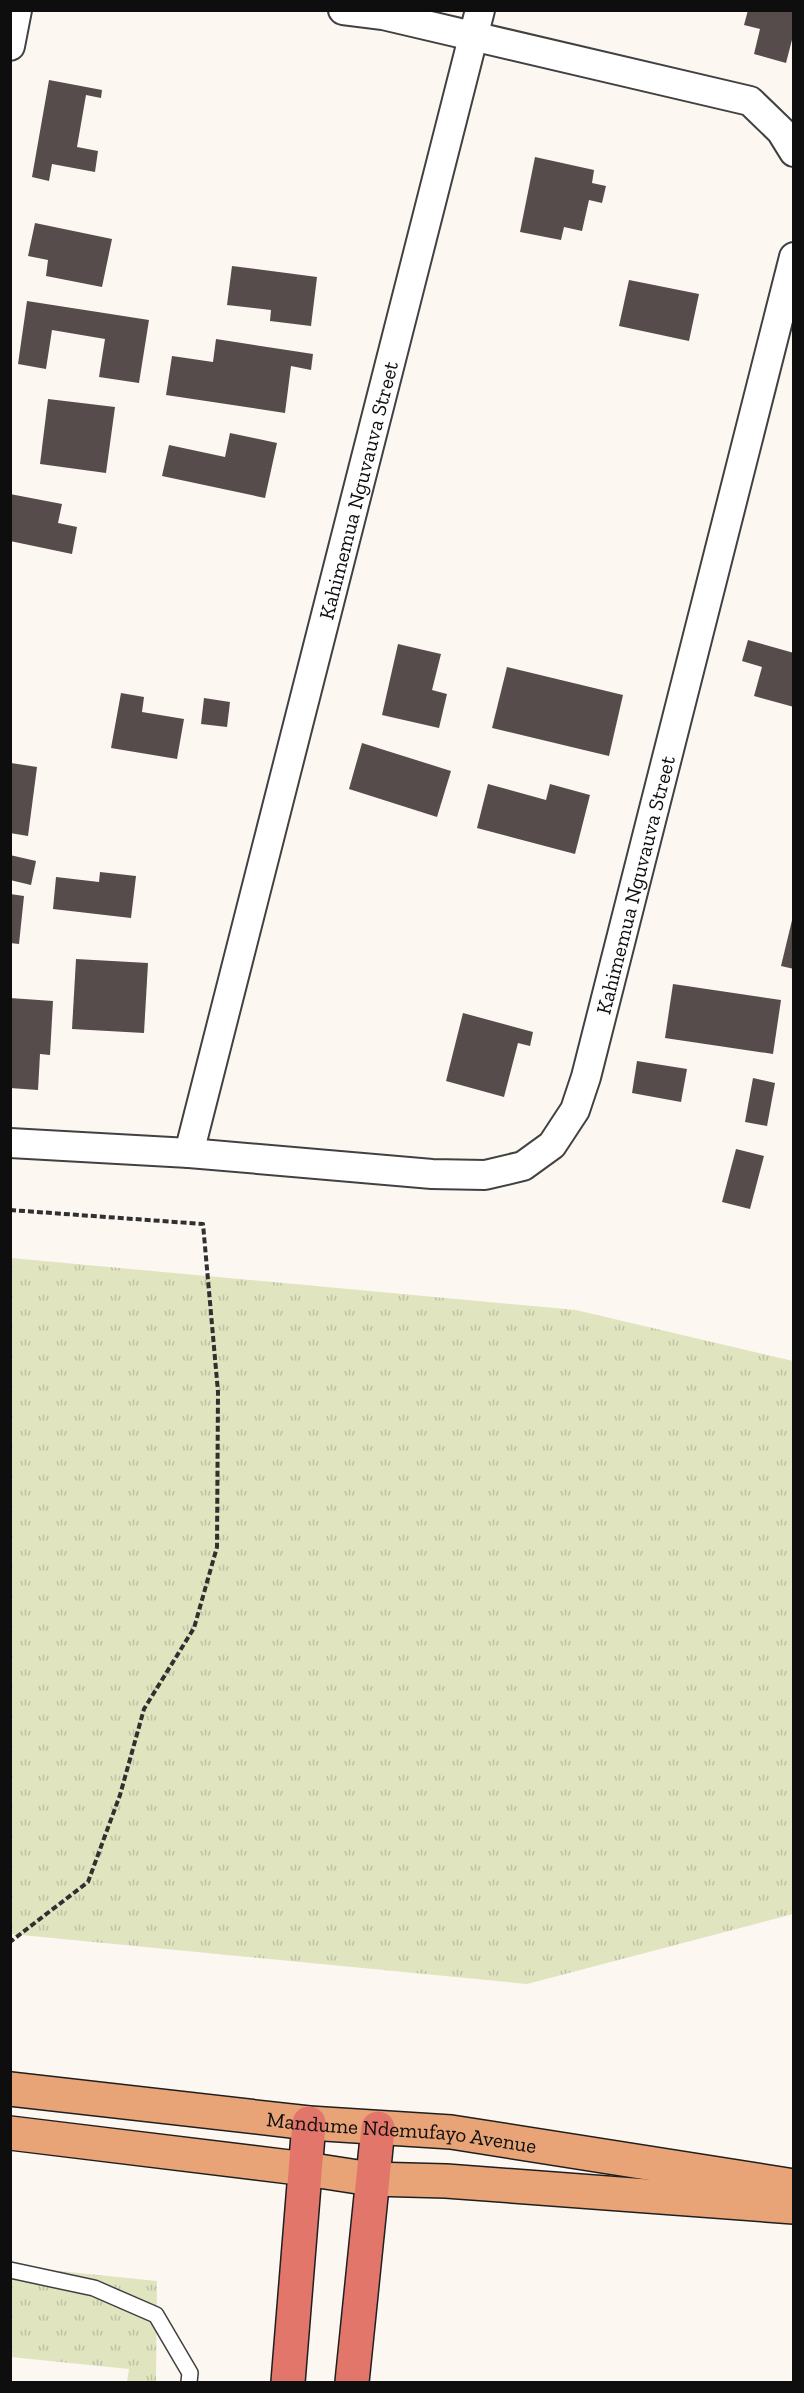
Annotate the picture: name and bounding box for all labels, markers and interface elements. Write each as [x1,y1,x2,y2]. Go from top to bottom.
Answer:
street label: Kahimemua Nguvauva Street [313,358,403,622]
street label: Kahimemua Nguvauva Street [590,753,680,1017]
street label: Mandume Ndemufayo Avenue [265,2106,539,2158]

